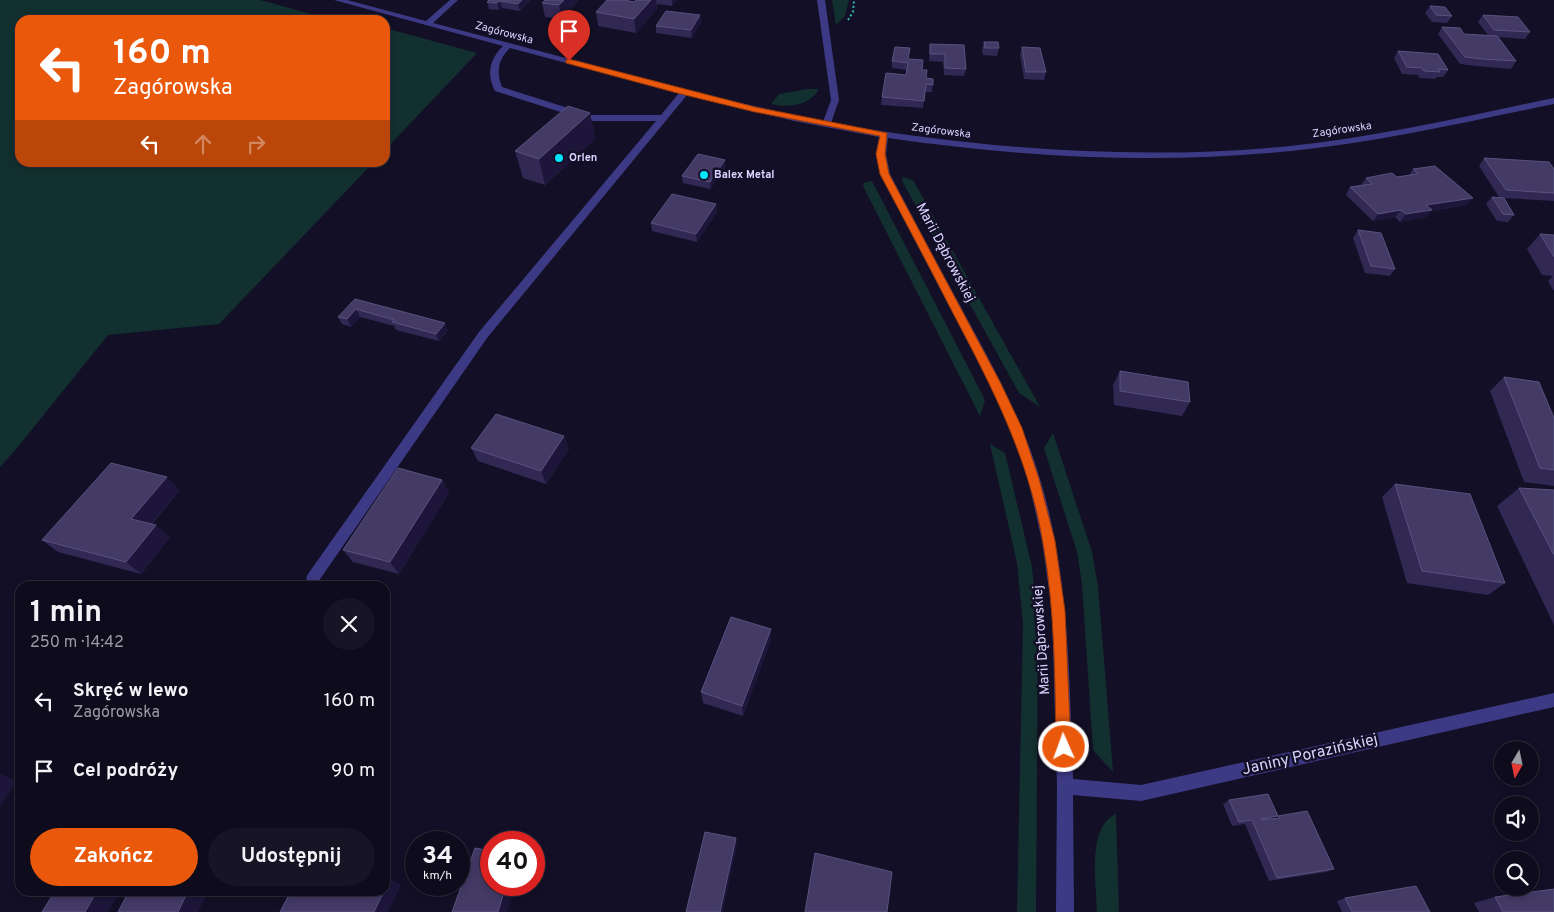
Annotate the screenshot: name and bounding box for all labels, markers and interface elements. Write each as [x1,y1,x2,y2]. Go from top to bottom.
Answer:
pin [548,10,590,61]
icon: arrive [555,17,583,45]
street label: Zagórowska [473,19,535,48]
text: 160 m [113,32,211,76]
icon: left [30,35,95,100]
text: Zagórowska [113,75,232,102]
street label: Zagórowska [1311,119,1373,141]
street label: Zagórowska [911,120,972,142]
icon: left [136,130,164,158]
icon: ahead [189,130,217,158]
icon: right [242,130,270,158]
place label: Orlen [569,151,597,165]
marker: Orlen [553,152,565,164]
place label: Balex Metal [714,168,775,182]
marker: Balex Metal [698,169,710,181]
street label: Marii Dąbrowskiej [912,200,978,306]
street label: Marii Dąbrowskiej [1030,585,1054,695]
text: 1 min [30,595,102,632]
button: close [323,598,375,650]
text: 250 m · 14:42 [30,633,124,653]
text: Skręć w lewo [73,679,188,703]
icon: left [30,687,58,715]
text: 160 m [324,689,375,713]
text: Zagórowska [73,703,160,723]
position arrow [1037,720,1089,772]
street label: Janiny Porazińskiej [1240,730,1380,780]
north arrow [1494,741,1539,786]
map controls [1494,741,1539,896]
icon: arrive [30,757,58,785]
text: Cel podróży [73,759,178,783]
text: 90 m [331,759,375,783]
button: sound [1494,796,1539,841]
button: Zakończ [30,828,198,886]
button: Udostępnij [208,828,375,886]
speed limit sign: 40 [480,831,545,896]
text: 34 [422,841,453,873]
button: search [1494,851,1539,896]
text: km/h [423,868,452,884]

